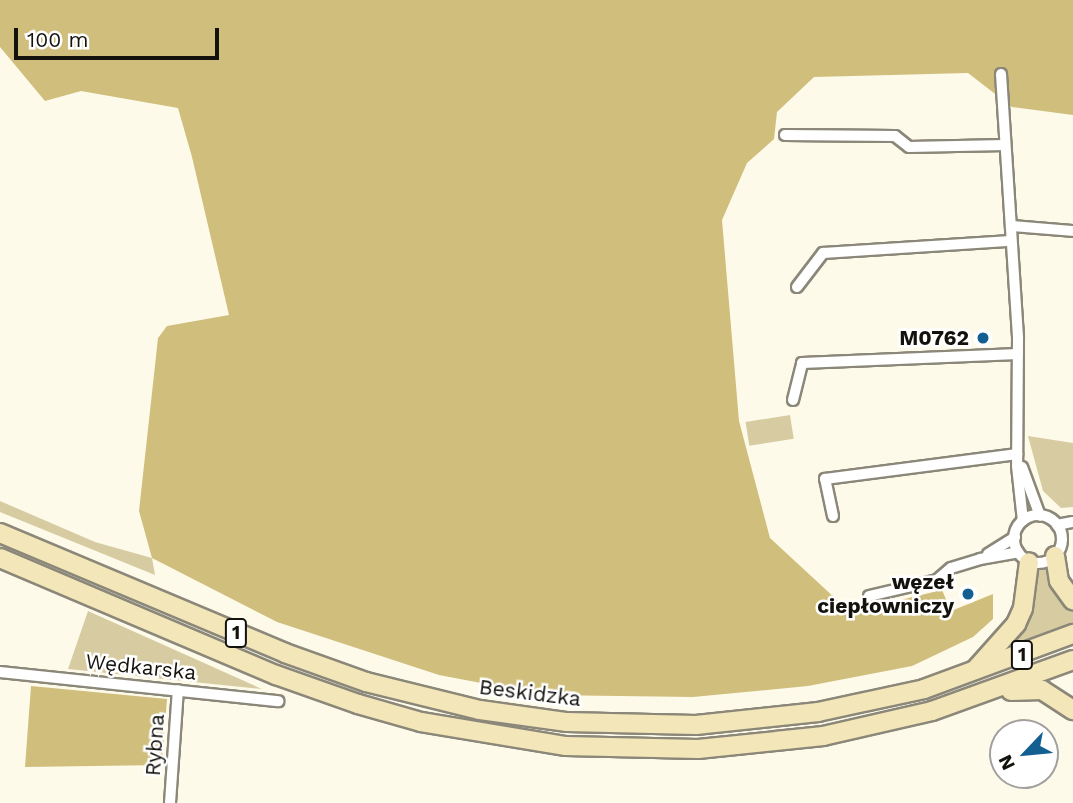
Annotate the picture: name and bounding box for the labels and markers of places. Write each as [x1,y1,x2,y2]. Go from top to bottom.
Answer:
place label: M0762 [899,325,969,351]
marker: M0762 [975,330,991,346]
place label: węzeł ciepłowniczy [817,569,954,619]
marker: węzeł ciepłowniczy [960,586,976,602]

